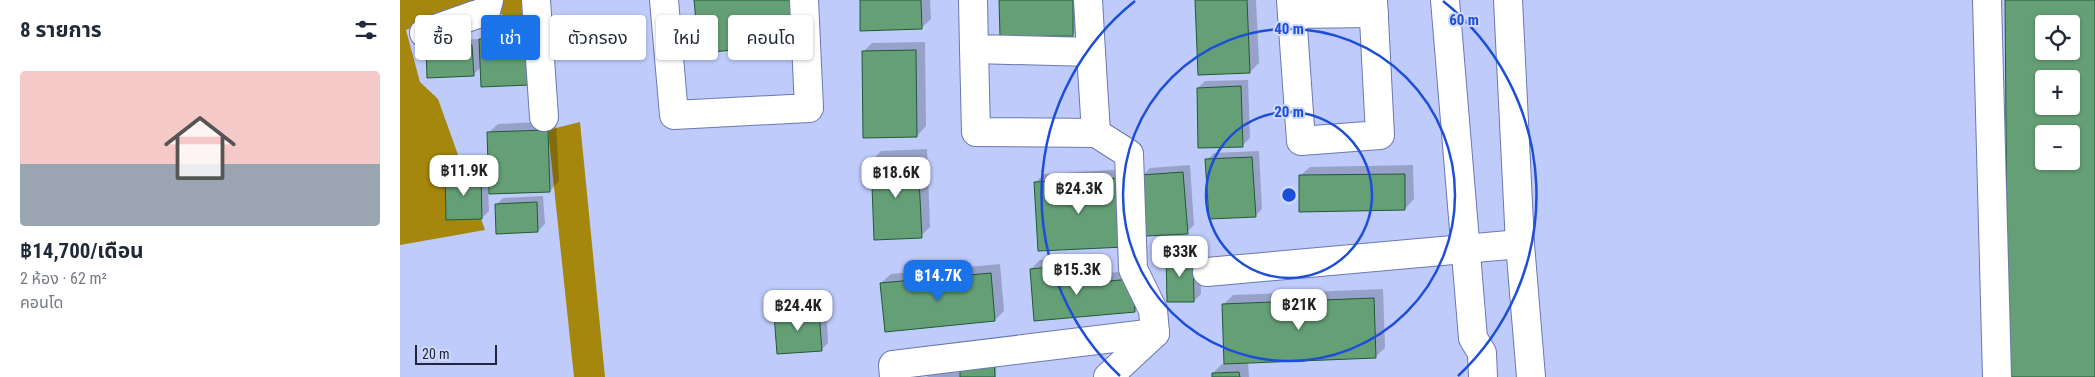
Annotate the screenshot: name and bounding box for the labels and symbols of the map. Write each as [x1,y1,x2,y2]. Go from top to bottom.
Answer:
text: 60 m [1449,11,1479,29]
text: 40 m [1274,20,1304,38]
text: 20 m [1274,103,1304,121]
pin: ฿11.9K [423,154,505,197]
pin: ฿18.6K [855,156,937,199]
pin: ฿24.3K [1038,172,1120,215]
centre of rings [1280,186,1298,204]
pin: ฿33K [1150,236,1210,278]
pin: ฿15.3K [1036,254,1118,296]
pin: ฿14.7K [897,260,979,302]
pin: ฿21K [1269,288,1329,331]
pin: ฿24.4K [757,290,839,332]
scale bar [415,342,498,365]

